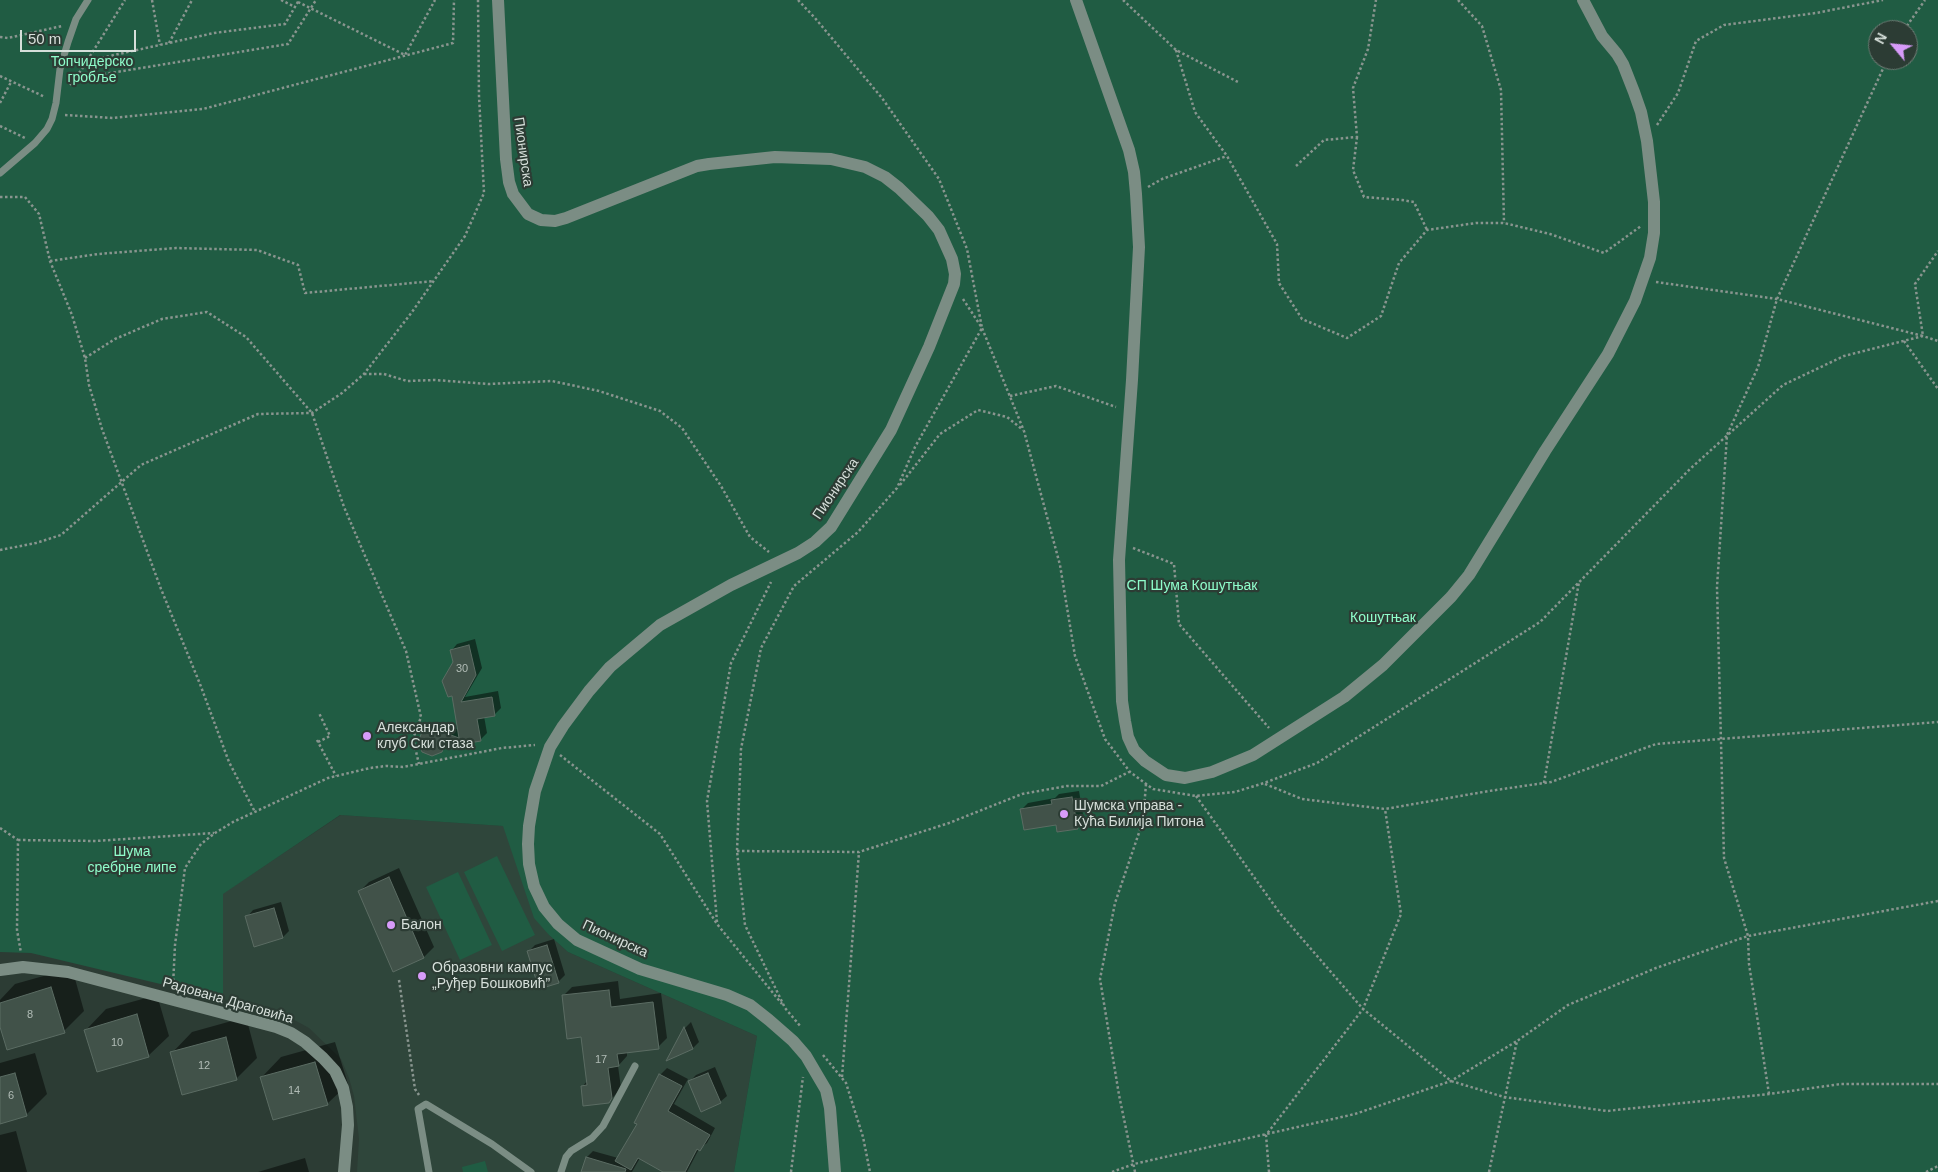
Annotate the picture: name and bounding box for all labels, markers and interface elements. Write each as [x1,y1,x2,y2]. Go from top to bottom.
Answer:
scale bar [22,20,139,52]
north arrow [1868,20,1918,70]
text: 50 m [28,30,61,47]
text: N [1871,30,1890,47]
park label: Топчидерско гробље [51,54,133,86]
street label: Пионирска [510,116,536,188]
street label: Пионирска [809,455,863,523]
park label: СП Шума Кошутњак [1127,578,1257,594]
park label: Кошутњак [1350,610,1416,626]
house number: 30 [456,662,468,676]
place label: Александар клуб Ски стаза [377,720,474,752]
marker: Александар клуб Ски стаза [361,730,373,742]
place label: Шумска управа - Кућа Билија Питона [1074,798,1204,830]
marker: Шумска управа - Кућа Билија Питона [1058,808,1070,820]
park label: Шума сребрне липе [88,844,176,876]
place label: Балон [401,917,442,933]
street label: Пионирска [580,917,650,961]
marker: Балон [385,919,397,931]
place label: Образовни кампус „Руђер Бошковић” [432,960,553,992]
marker: Образовни кампус „Руђер Бошковић” [416,970,428,982]
street label: Радована Драговића [161,974,295,1028]
house number: 8 [27,1008,33,1022]
house number: 10 [111,1036,123,1050]
house number: 17 [595,1053,607,1067]
house number: 12 [198,1059,210,1073]
house number: 14 [288,1084,300,1098]
house number: 6 [8,1089,14,1103]

